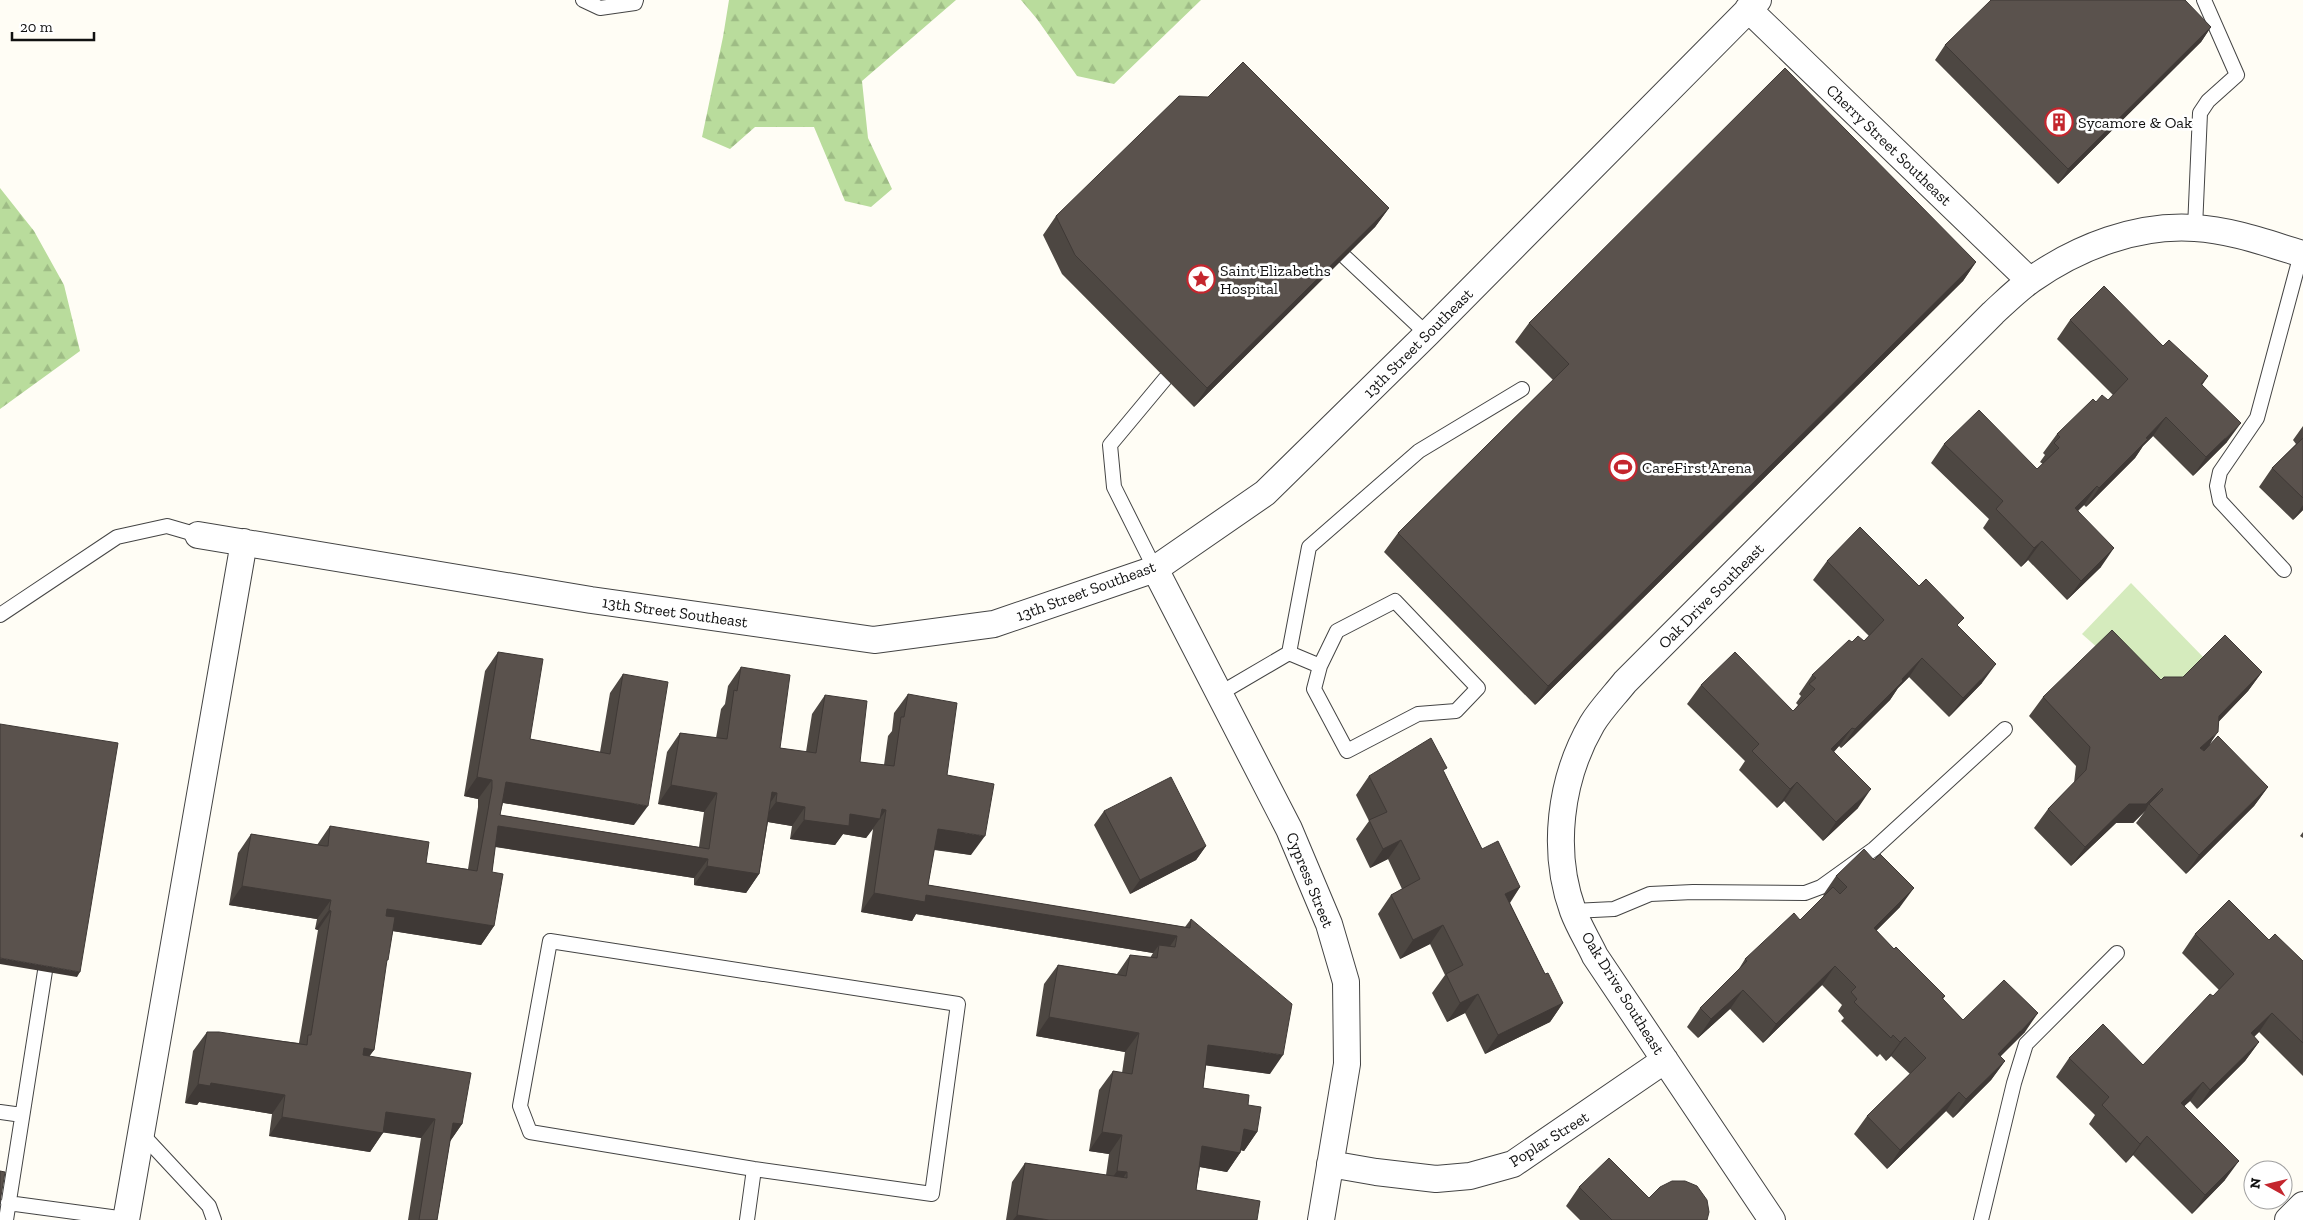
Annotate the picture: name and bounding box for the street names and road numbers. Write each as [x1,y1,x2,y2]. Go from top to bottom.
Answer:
street label: Cherry Street Southeast [1823,80,1955,210]
street label: 13th Street Southeast [1359,284,1477,402]
street label: Oak Drive Southeast [1654,539,1768,653]
street label: 13th Street Southeast [1014,557,1158,625]
street label: 13th Street Southeast [601,592,749,632]
street label: Cypress Street [1282,829,1338,931]
street label: Oak Drive Southeast [1577,928,1669,1058]
street label: Poplar Street [1506,1107,1592,1171]

